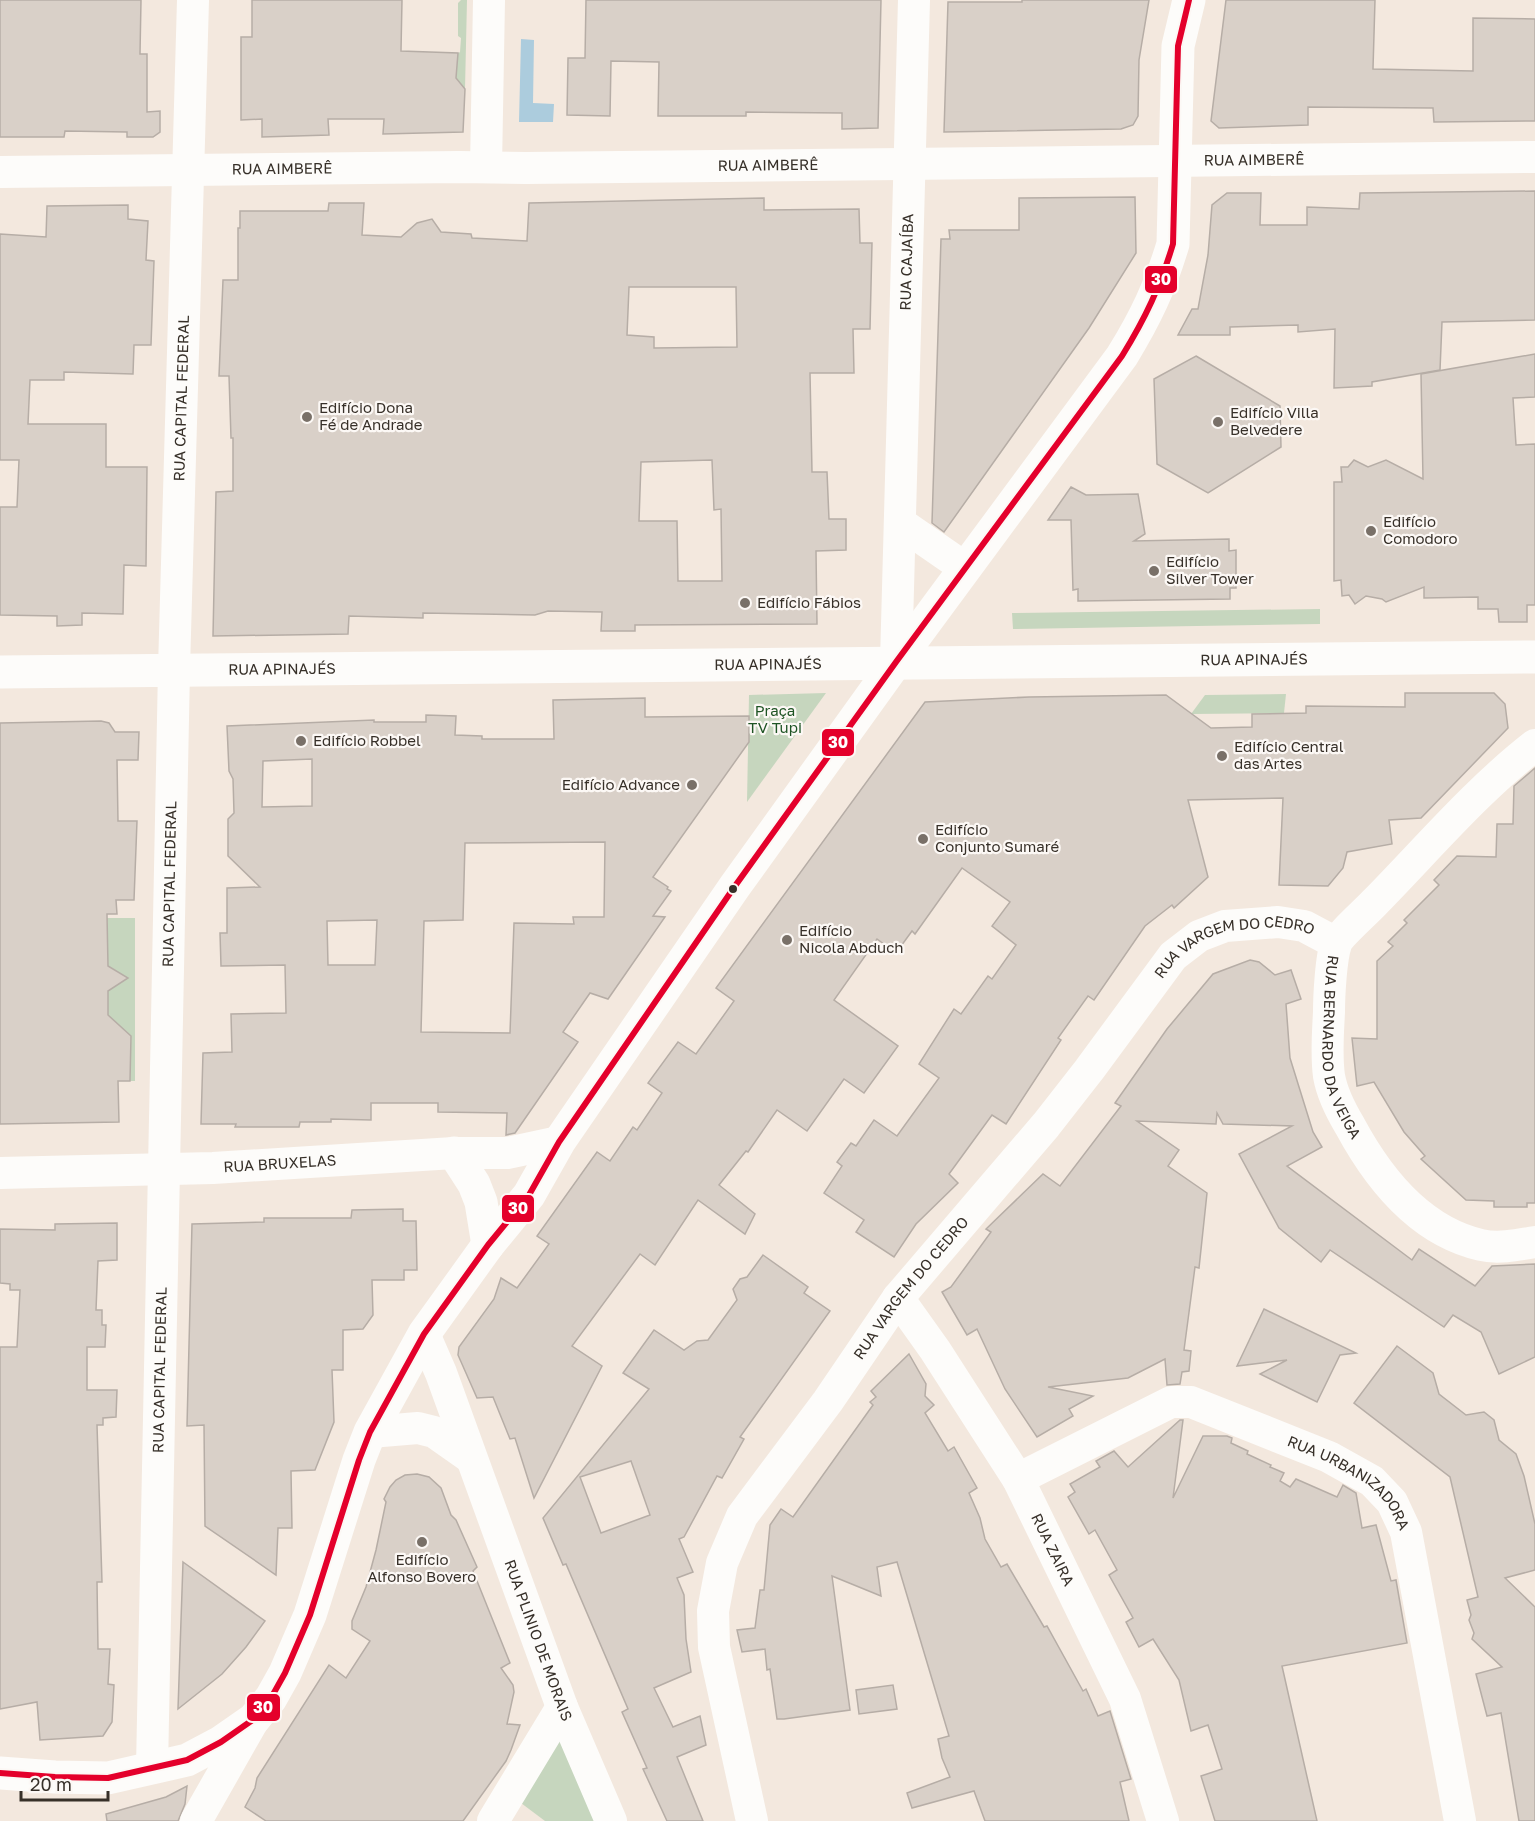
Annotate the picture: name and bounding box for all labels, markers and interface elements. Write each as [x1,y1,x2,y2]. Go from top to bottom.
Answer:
street label: RUA AIMBERÊ [1203,150,1304,169]
street label: RUA AIMBERÊ [718,155,818,174]
street label: RUA AIMBERÊ [232,158,332,177]
street label: RUA CAJAÍBA [896,213,916,311]
line badge: 30 [1144,265,1178,294]
text: 30 [1151,269,1171,289]
street label: RUA CAPITAL FEDERAL [169,315,192,482]
place label: Edifício Dona Fé de Andrade [319,398,423,433]
place label: Edifício Villa Belvedere [1230,403,1319,438]
marker: Edifício Dona Fé de Andrade [300,410,314,424]
marker: Edifício Villa Belvedere [1211,415,1225,429]
place label: Edifício Comodoro [1383,512,1457,547]
marker: Edifício Comodoro [1364,524,1378,538]
place label: Edifício Silver Tower [1166,552,1254,587]
marker: Edifício Silver Tower [1147,564,1161,578]
place label: Edifício Fábios [757,593,861,611]
marker: Edifício Fábios [738,596,752,610]
street label: RUA APINAJÉS [1200,649,1308,668]
street label: RUA APINAJÉS [714,654,822,673]
street label: RUA APINAJÉS [228,659,336,678]
park label: Praça TV Tupi [748,701,802,736]
line badge: 30 [821,728,855,757]
place label: Edifício Robbel [313,731,421,749]
text: 30 [828,732,848,752]
marker: Edifício Robbel [294,734,308,748]
place label: Edifício Central das Artes [1234,737,1344,772]
marker: Edifício Central das Artes [1215,749,1229,763]
place label: Edifício Advance [562,775,680,793]
marker: Edifício Advance [685,778,699,792]
street label: RUA CAPITAL FEDERAL [158,801,179,967]
place label: Edifício Conjunto Sumaré [935,820,1059,855]
marker: Edifício Conjunto Sumaré [916,832,930,846]
unlabelled marker [727,883,739,895]
street label: RUA VARGEM DO CEDRO [1150,912,1318,981]
place label: Edifício Nicola Abduch [799,921,904,956]
marker: Edifício Nicola Abduch [780,933,794,947]
street label: RUA BERNARDO DA VEIGA [1319,954,1365,1142]
street label: RUA BRUXELAS [223,1150,337,1175]
line badge: 30 [501,1194,535,1223]
text: 30 [508,1198,528,1218]
street label: RUA VARGEM DO CEDRO [849,1212,972,1362]
street label: RUA CAPITAL FEDERAL [148,1286,170,1453]
street label: RUA URBANIZADORA [1285,1431,1414,1533]
street label: RUA ZAIRA [1028,1510,1079,1589]
marker: Edifício Alfonso Bovero [415,1535,429,1549]
place label: Edifício Alfonso Bovero [368,1550,476,1585]
street label: RUA PLINIO DE MORAIS [501,1557,577,1723]
line badge: 30 [246,1693,281,1722]
text: 30 [253,1697,273,1717]
scale bar [21,1764,108,1802]
text: 20 m [30,1773,72,1795]

